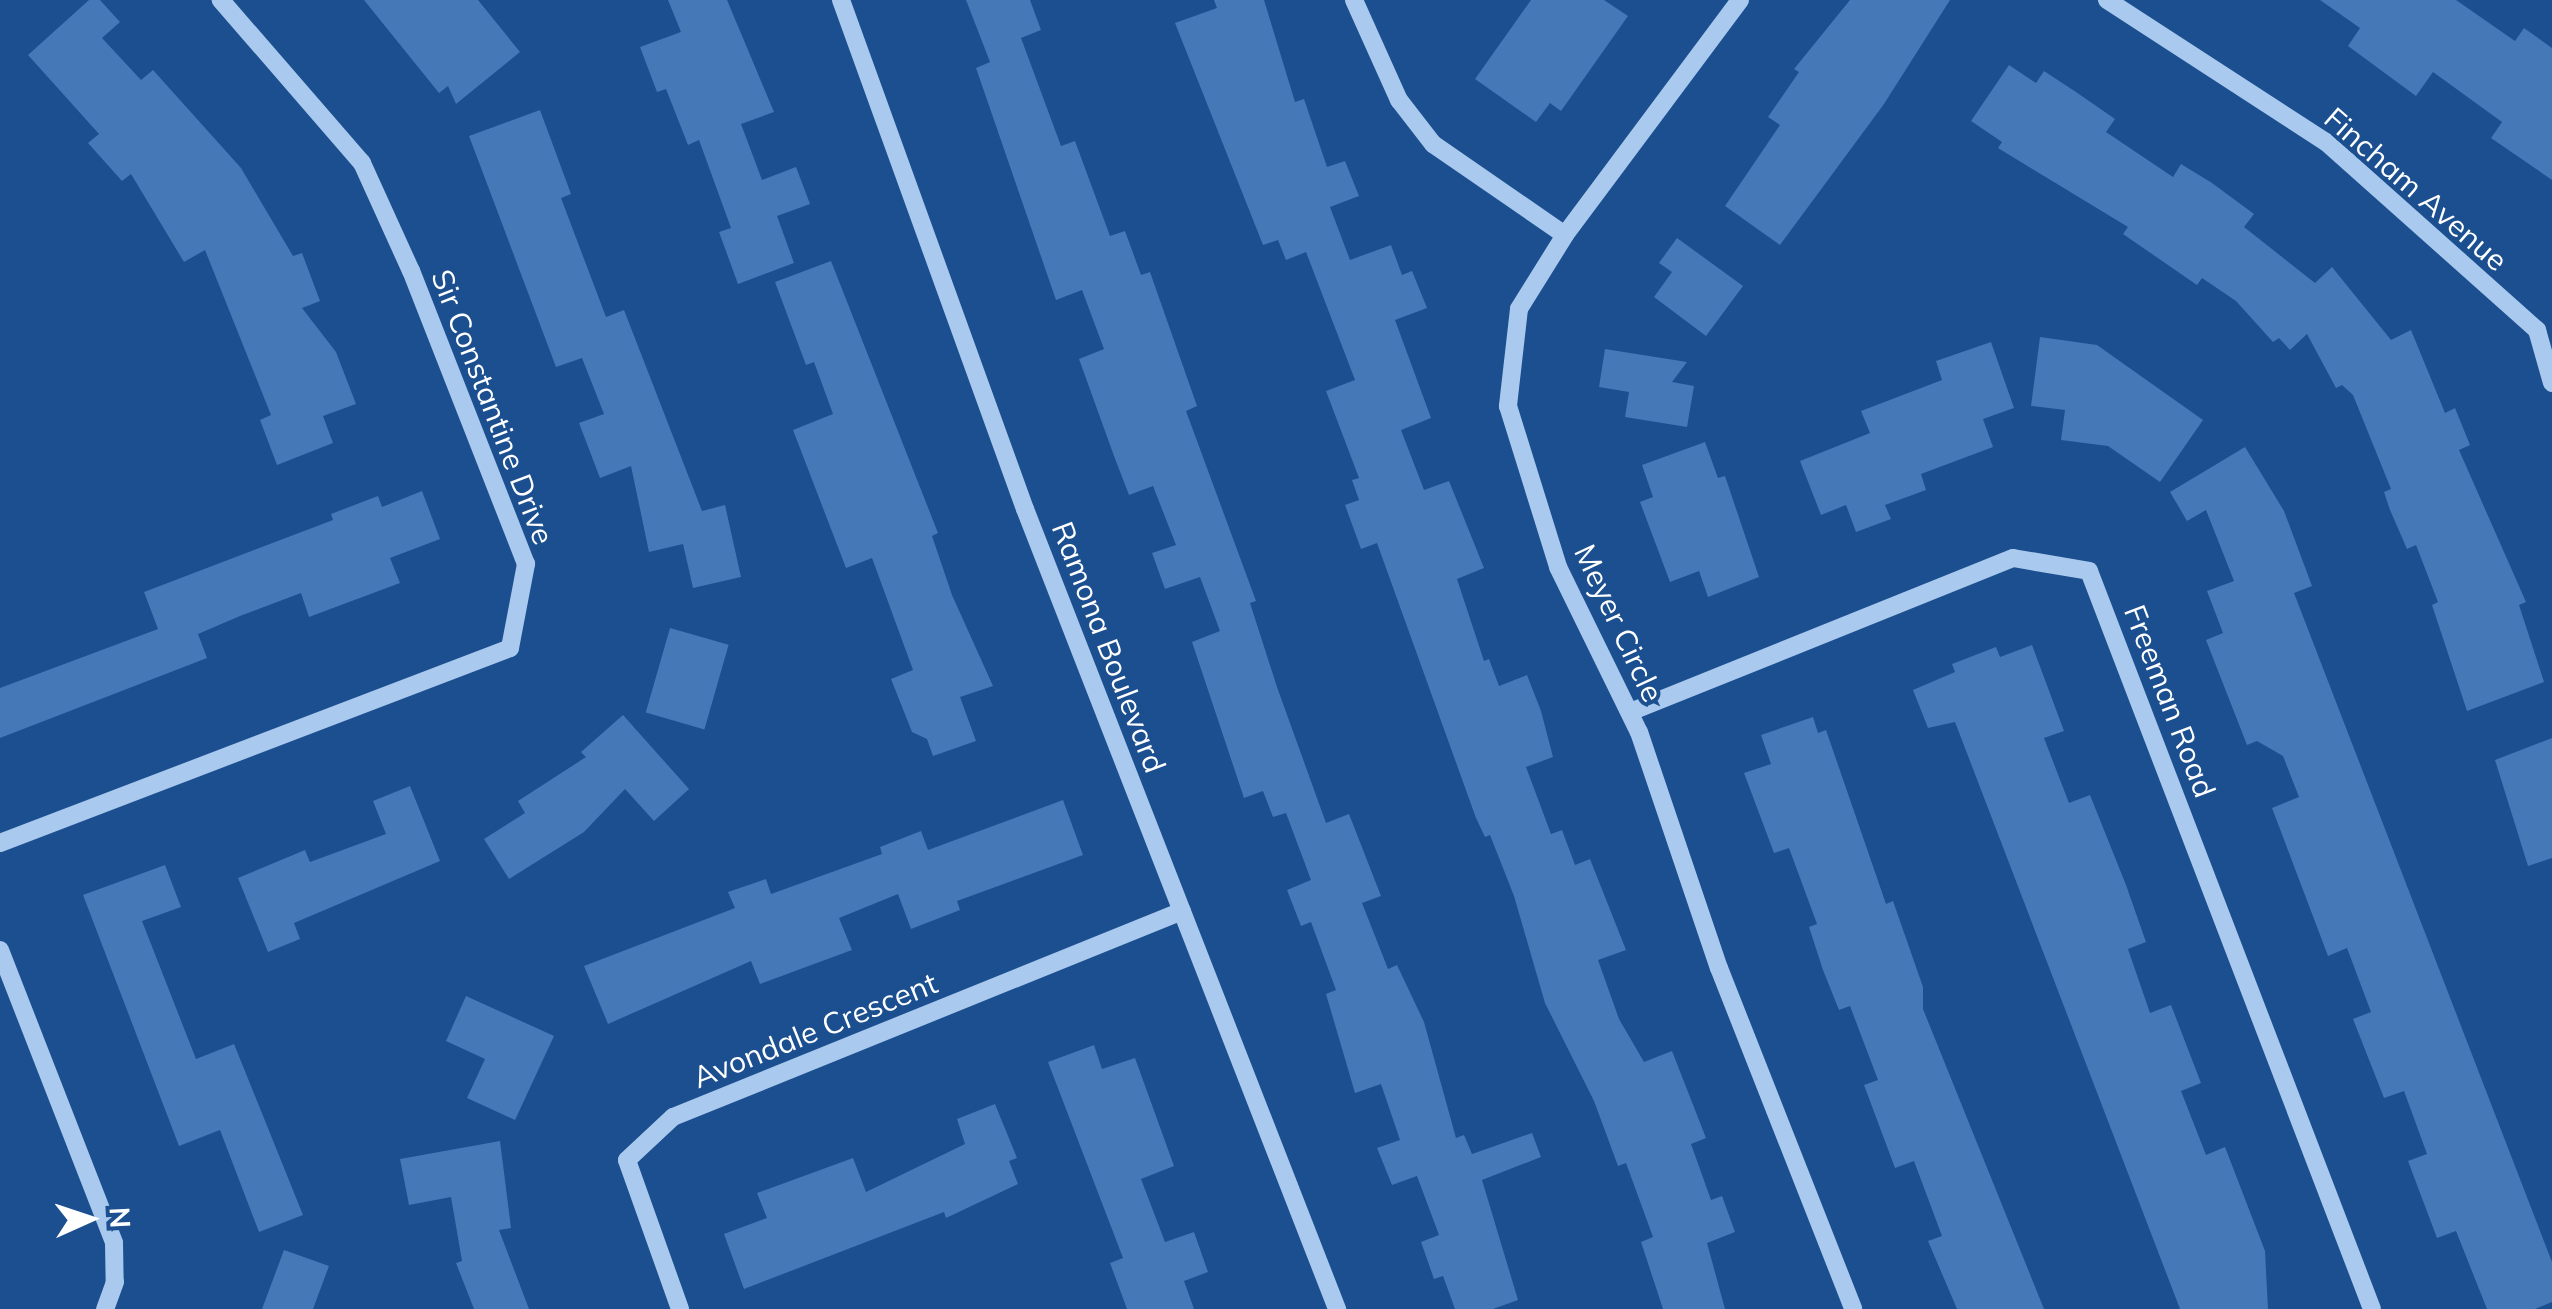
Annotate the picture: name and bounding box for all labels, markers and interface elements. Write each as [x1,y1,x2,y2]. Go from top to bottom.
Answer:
street label: Fincham Avenue [2317,100,2515,278]
street label: Sir Constantine Drive [424,265,562,549]
street label: Ramona Boulevard [1045,516,1173,778]
street label: Meyer Circle [1567,539,1671,707]
street label: Freeman Road [2117,600,2223,802]
street label: Avondale Crescent [688,965,942,1095]
north arrow [40,1169,140,1269]
text: N [102,1206,138,1229]

